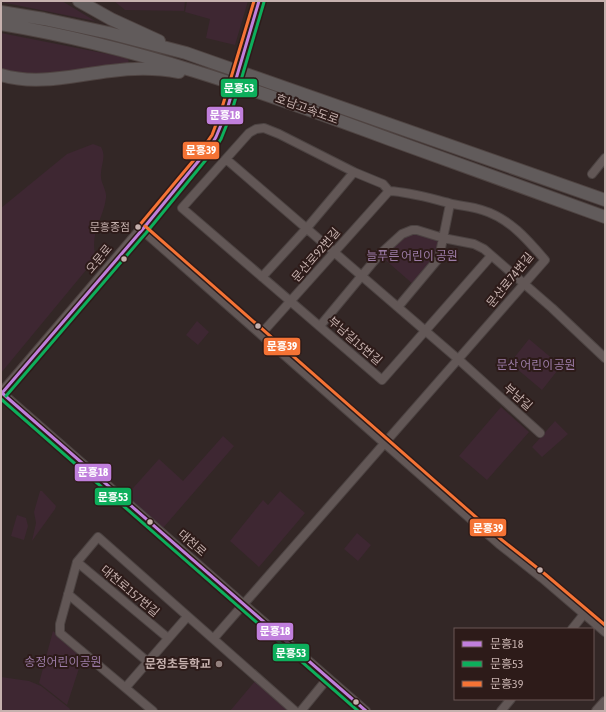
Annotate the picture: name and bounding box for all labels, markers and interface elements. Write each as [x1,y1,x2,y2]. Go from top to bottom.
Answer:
line badge: 문흥53 [220,78,258,98]
text: 문흥53 [224,82,254,94]
street label: 호남고속도로 [273,91,341,127]
line badge: 문흥18 [206,106,244,125]
text: 문흥18 [210,109,240,121]
line badge: 문흥39 [182,141,220,160]
text: 문흥39 [186,144,216,156]
place label: 문흥종점 [90,221,130,233]
marker: 문흥종점 [133,222,143,232]
street label: 문산로92번길 [289,225,343,285]
street label: 오문로 [83,242,115,276]
park label: 늘푸른 어린이 공원 [366,249,458,263]
street label: 문산로74번길 [484,250,536,310]
unlabelled marker [119,254,129,264]
street label: 부남길15번길 [325,314,385,368]
unlabelled marker [253,321,263,331]
line badge: 문흥39 [263,337,301,356]
text: 문흥39 [267,340,297,352]
park label: 문산 어린이공원 [497,358,575,372]
street label: 부남길 [501,381,535,413]
line badge: 문흥18 [74,463,112,482]
text: 문흥18 [78,466,108,478]
line badge: 문흥53 [94,487,132,506]
text: 문흥53 [98,491,128,503]
unlabelled marker [145,517,155,527]
line badge: 문흥39 [469,518,507,537]
text: 문흥39 [473,522,503,534]
street label: 대천로 [175,527,209,559]
street label: 대천로157번길 [98,562,162,620]
unlabelled marker [535,565,545,575]
line badge: 문흥18 [256,622,294,641]
text: 문흥18 [260,625,290,637]
legend [454,628,594,700]
text: 문흥18 [490,637,524,651]
line badge: 문흥53 [272,643,310,662]
text: 문흥53 [276,647,306,659]
park label: 송정어린이공원 [24,655,102,669]
place label: 문정초등학교 [145,657,211,671]
text: 문흥53 [490,657,523,671]
marker: 문정초등학교 [214,659,224,669]
text: 문흥39 [490,677,524,691]
unlabelled marker [351,697,361,707]

